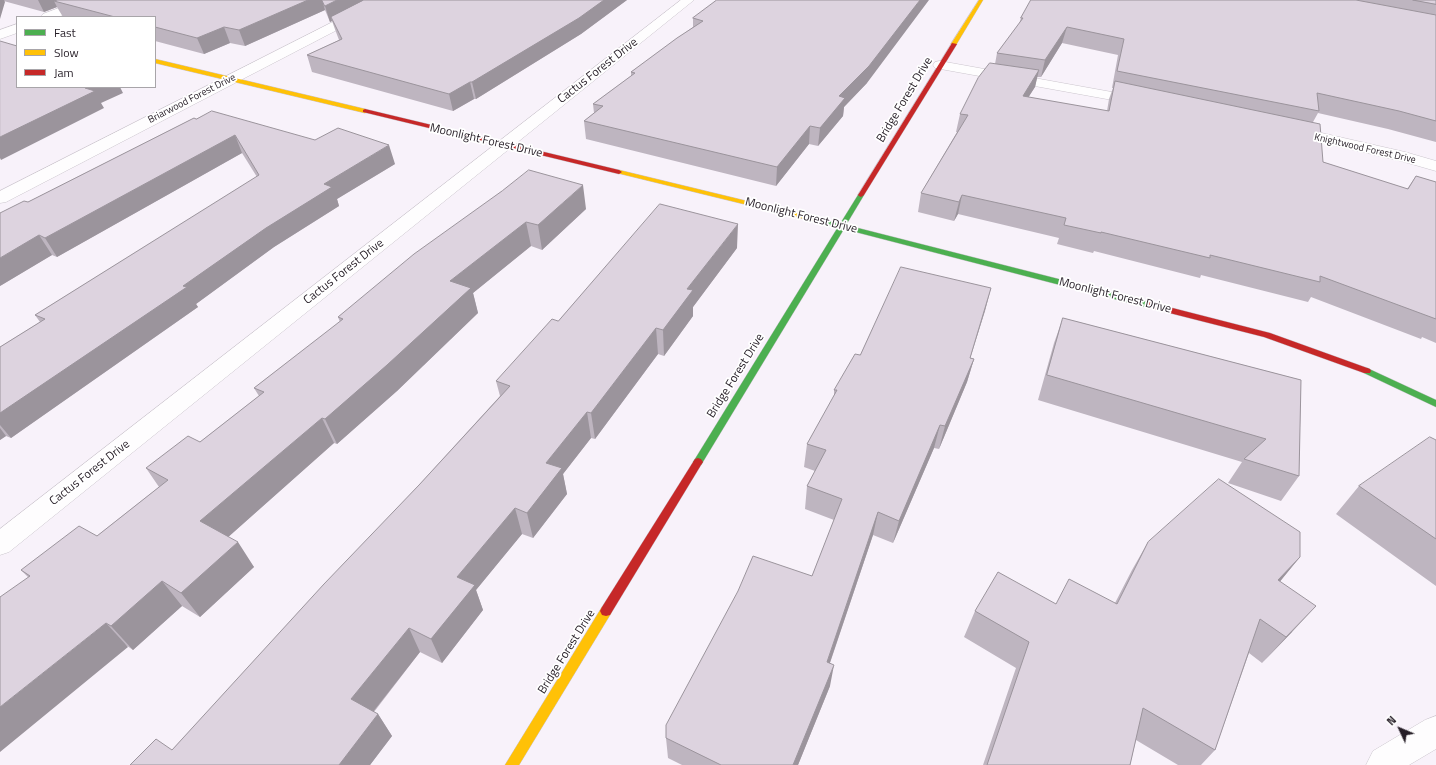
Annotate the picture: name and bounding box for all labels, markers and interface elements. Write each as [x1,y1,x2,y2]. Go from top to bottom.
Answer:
legend [16,16,156,88]
text: Fast [54,23,76,42]
street label: Cactus Forest Drive [555,35,641,107]
text: Slow [54,43,79,62]
street label: Bridge Forest Drive [874,55,936,145]
text: Jam [54,63,74,82]
street label: Briarwood Forest Drive [146,72,238,126]
street label: Moonlight Forest Drive [428,121,544,161]
street label: Knightwood Forest Drive [1313,131,1417,167]
street label: Moonlight Forest Drive [743,195,859,237]
street label: Cactus Forest Drive [301,236,387,308]
street label: Moonlight Forest Drive [1057,275,1173,317]
street label: Bridge Forest Drive [704,331,768,421]
street label: Cactus Forest Drive [47,437,133,509]
street label: Bridge Forest Drive [535,607,599,697]
north arrow [1380,709,1420,749]
text: N [1383,712,1400,729]

